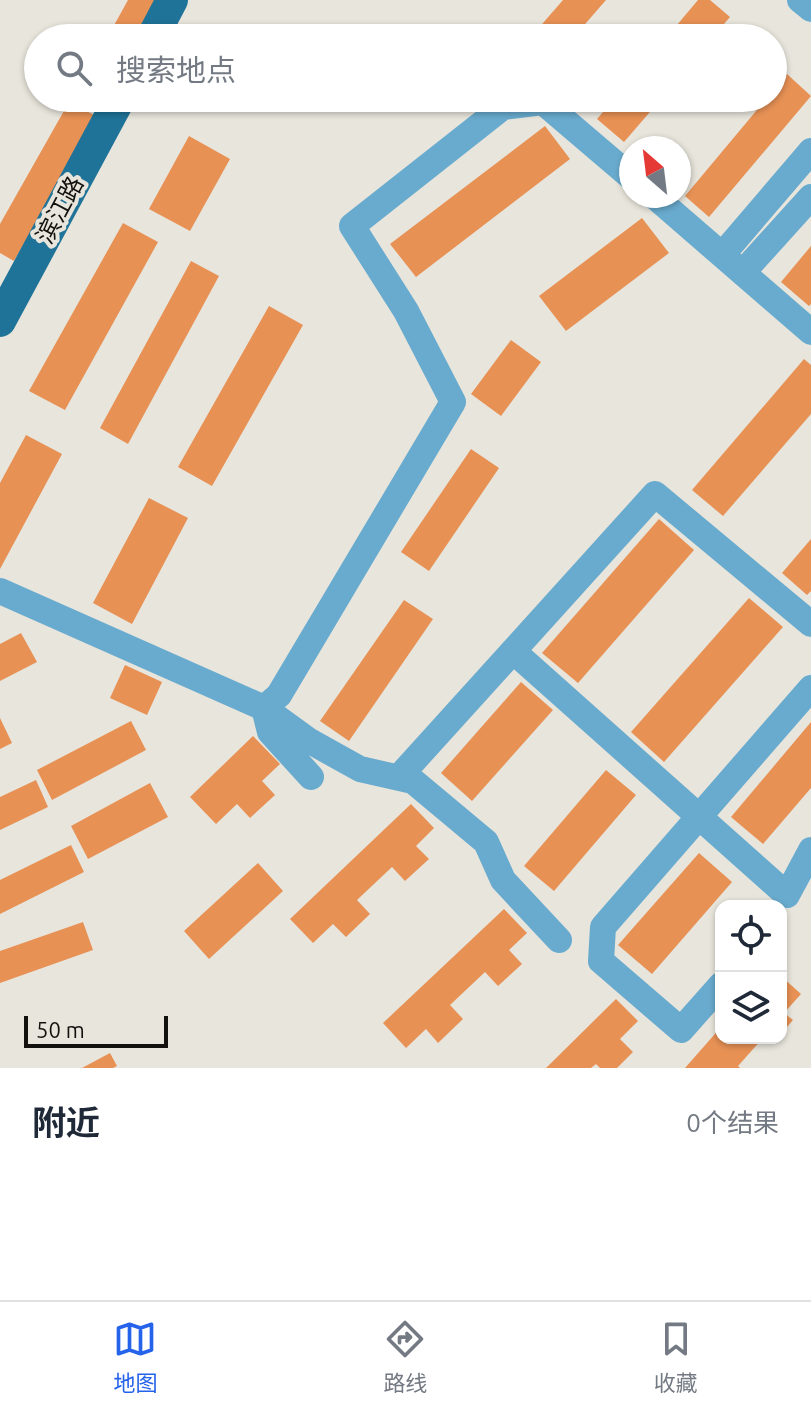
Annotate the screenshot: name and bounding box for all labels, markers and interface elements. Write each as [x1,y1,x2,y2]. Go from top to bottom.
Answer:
search box [24,24,787,112]
icon: search [52,46,96,90]
text: 搜索地点 [116,53,236,87]
north arrow [619,136,691,208]
street label: 滨江路 [31,172,88,248]
map controls [715,900,787,1044]
button: locate [715,900,787,972]
button: layers [715,972,787,1044]
scale bar [24,1012,168,1048]
text: 50 m [36,1017,85,1042]
text: 附近 [32,1103,100,1141]
text: 0个结果 [686,1108,779,1137]
tab: 地图 [113,1317,157,1397]
tab: 路线 [383,1317,428,1397]
tab: 收藏 [654,1317,698,1397]

